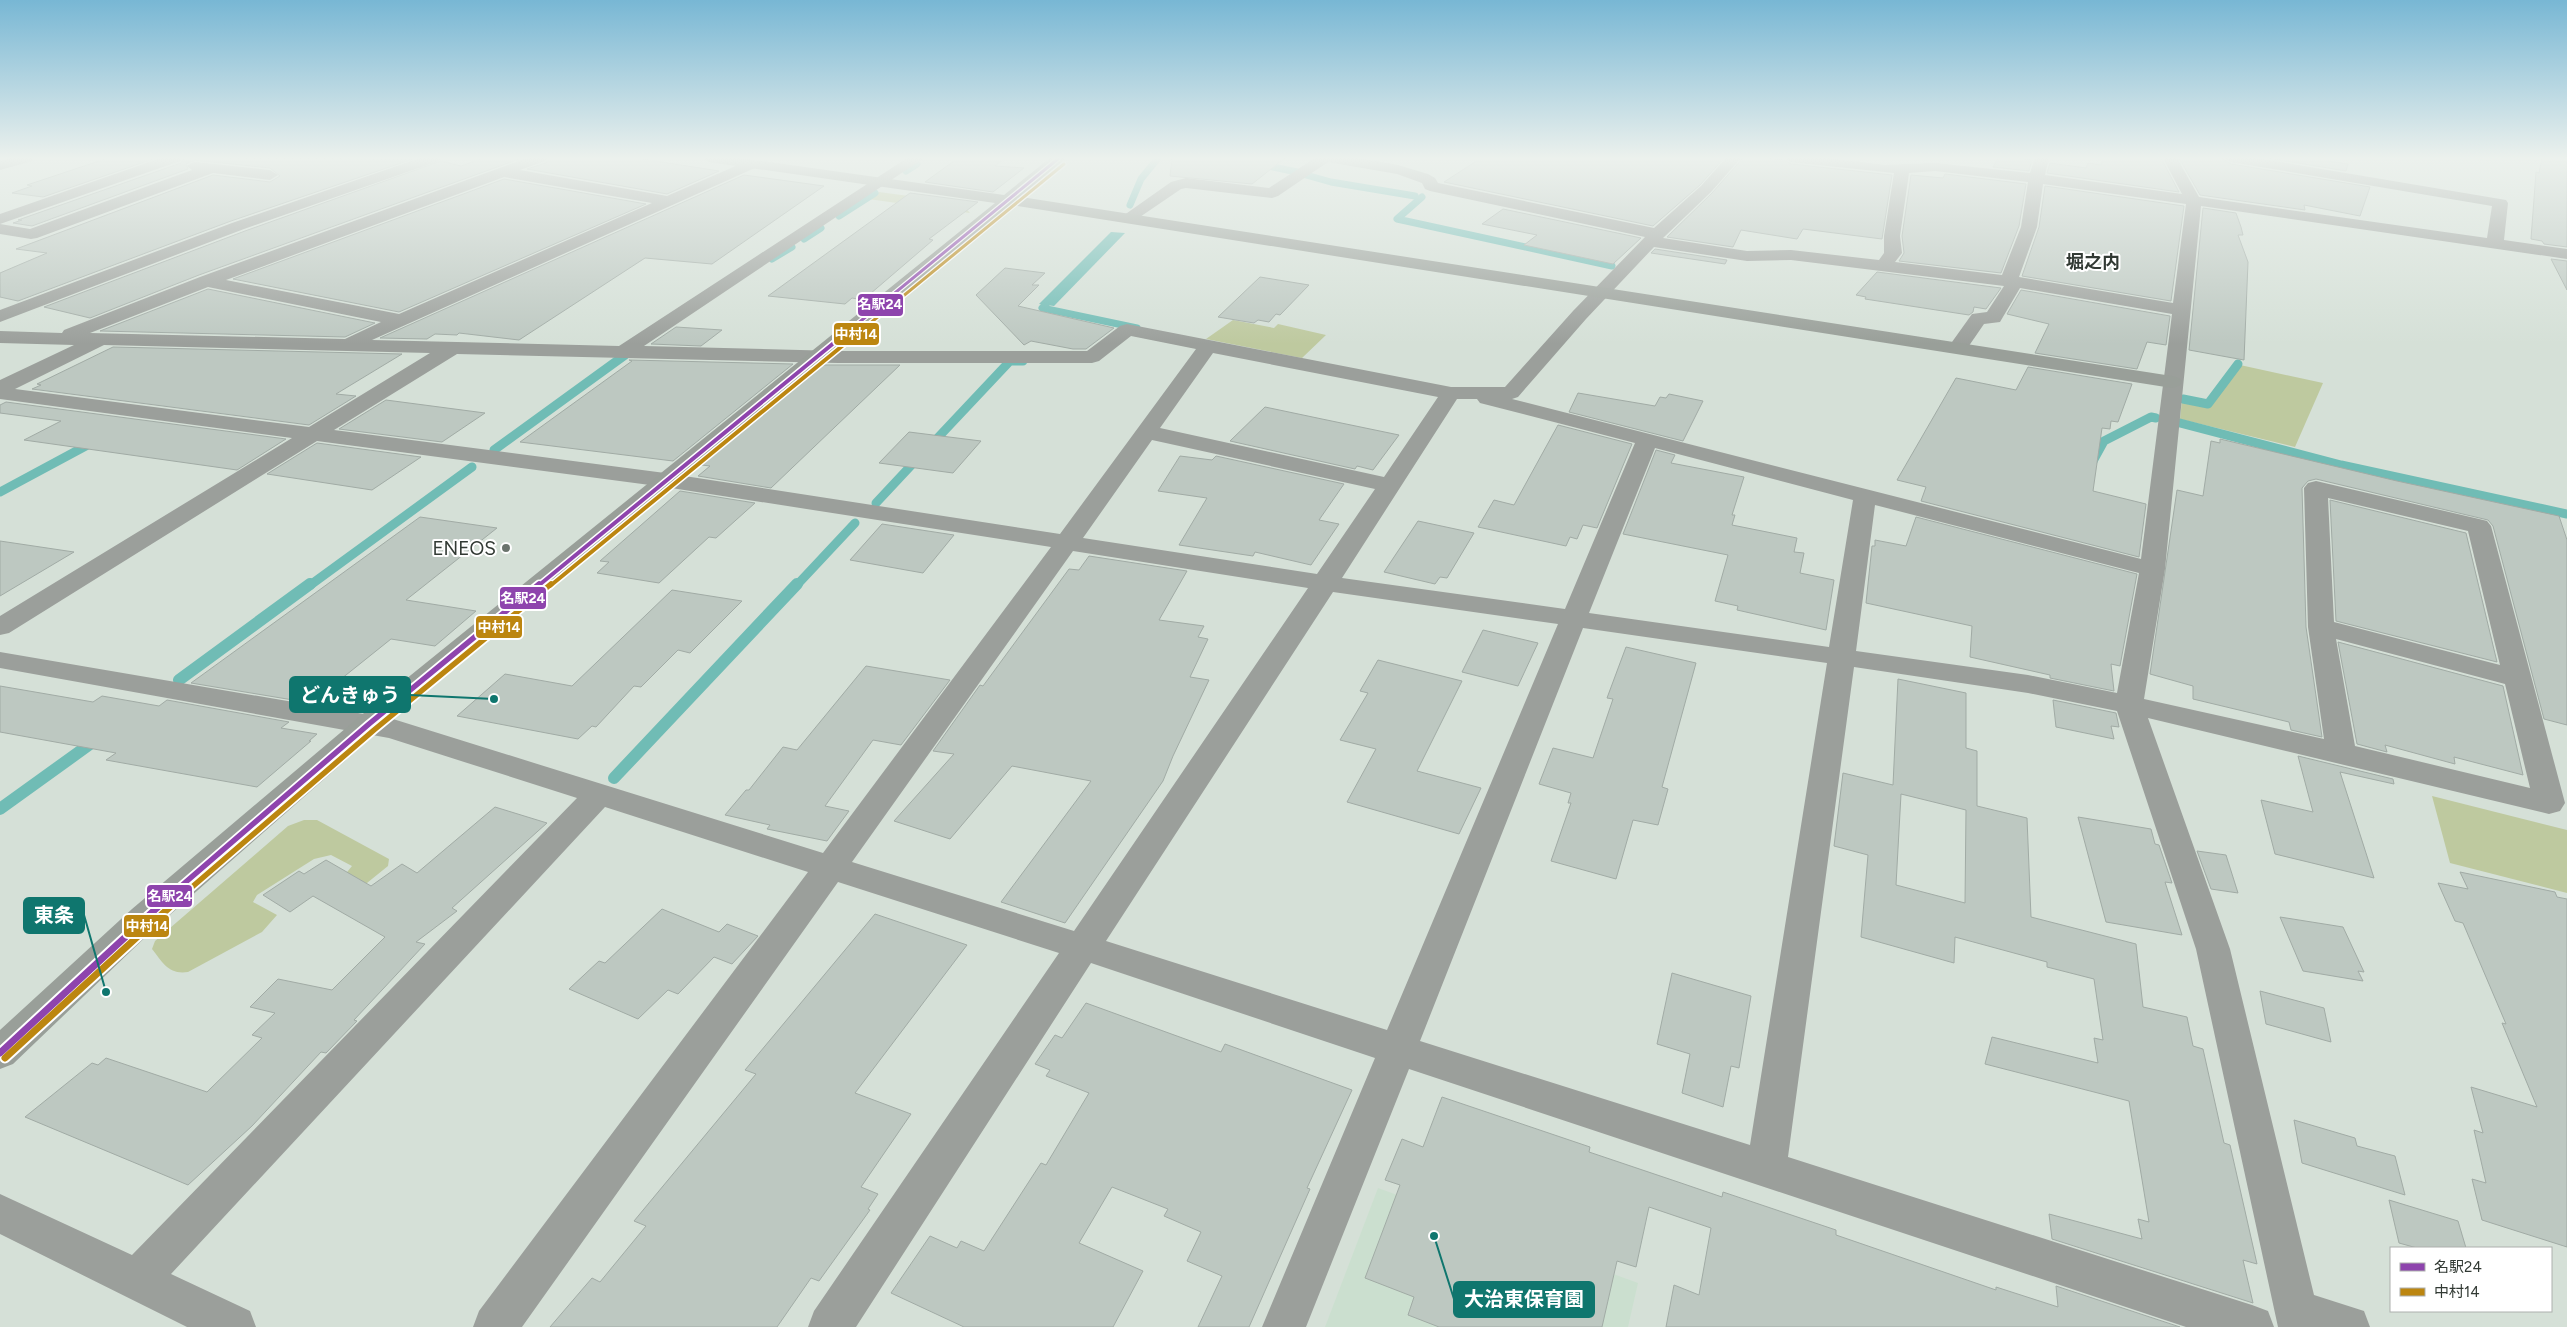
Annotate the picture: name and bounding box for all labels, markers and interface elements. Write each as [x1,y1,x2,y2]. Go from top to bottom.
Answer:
district label: 堀之内 [2066,251,2120,273]
line badge: 名駅24 [857,293,904,317]
text: 名駅24 [858,296,903,313]
line badge: 中村14 [833,322,880,346]
text: 中村14 [835,326,878,343]
place label: ENEOS [432,537,496,560]
marker: ENEOS [500,542,512,554]
line badge: 名駅24 [499,586,547,610]
text: 名駅24 [501,590,546,607]
line badge: 中村14 [475,615,523,639]
text: 中村14 [478,619,521,636]
callout: どんきゅう [290,677,410,712]
text: どんきゅう [300,683,400,707]
line badge: 名駅24 [146,884,193,908]
text: 名駅24 [148,888,193,905]
callout: 東条 [24,898,84,933]
text: 東条 [34,903,74,927]
line badge: 中村14 [123,914,170,938]
text: 中村14 [126,918,169,935]
legend [2390,1247,2552,1312]
text: 名駅24 [2434,1258,2482,1276]
callout: 大治東保育園 [1454,1282,1594,1317]
text: 中村14 [2434,1283,2480,1301]
text: 大治東保育園 [1464,1287,1584,1311]

